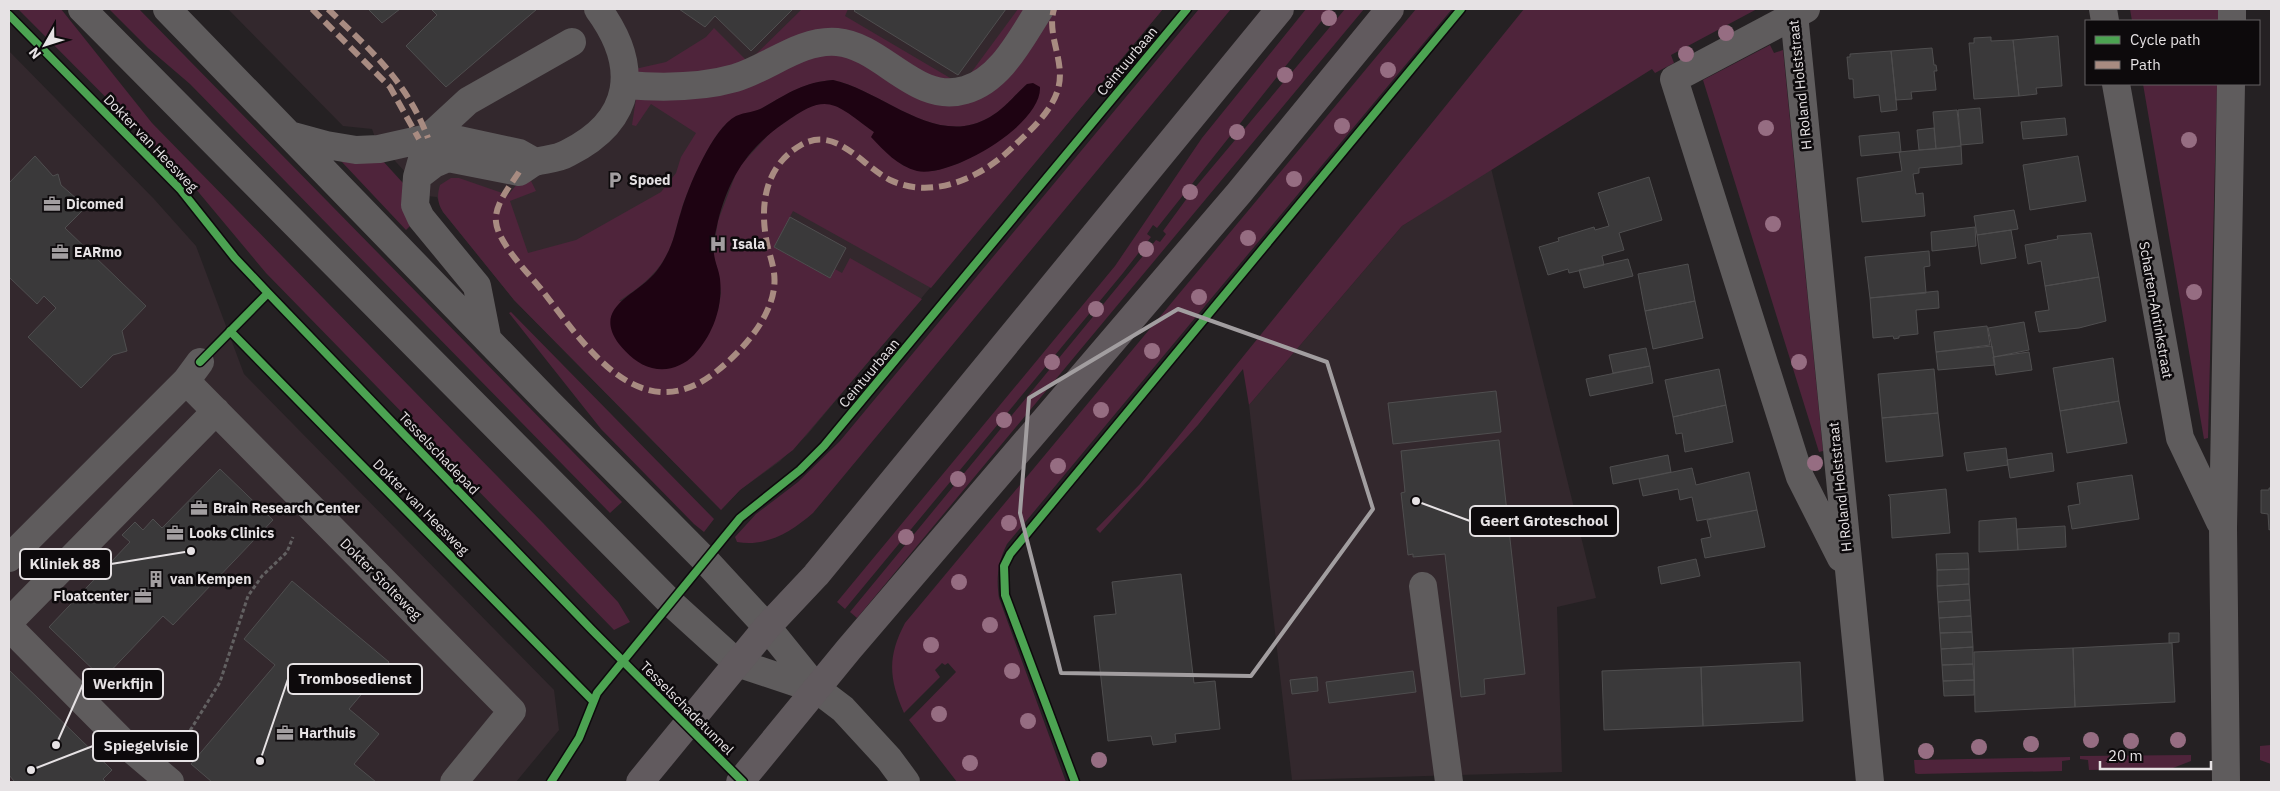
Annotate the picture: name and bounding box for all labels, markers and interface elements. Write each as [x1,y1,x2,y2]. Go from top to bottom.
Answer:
street label: H Roland Holststraat [1784,19,1816,151]
north arrow [20,20,70,70]
legend [2085,20,2260,85]
street label: Ceintuurbaan [1093,23,1161,99]
text: Cycle path [2130,30,2201,49]
text: N [25,44,45,63]
text: Path [2130,55,2161,74]
street label: Dokter van Heesweg [100,90,203,196]
parking icon: Spoed [605,170,625,190]
place label: Spoed [629,171,671,189]
office icon: Dicomed [42,194,62,214]
place label: Dicomed [66,195,124,213]
hospital icon: Isala [708,234,728,254]
place label: Isala [732,235,765,253]
street label: Scharten-Antinkstraat [2135,240,2177,380]
office icon: EARmo [50,242,70,262]
place label: EARmo [74,243,122,261]
street label: Ceintuurbaan [835,335,903,411]
street label: Tesselschadepad [395,408,483,498]
street label: H Roland Holststraat [1824,421,1856,553]
street label: Dokter van Heesweg [369,455,473,559]
office icon: Brain Research Center [189,498,209,518]
place label: Brain Research Center [213,499,360,517]
callout: Geert Groteschool [1470,506,1618,536]
text: Geert Groteschool [1480,511,1608,530]
office icon: Looks Clinics [165,523,185,543]
place label: Looks Clinics [189,524,274,542]
street label: Dokter Stolteweg [336,534,426,624]
callout: Kliniek 88 [20,549,111,579]
text: Kliniek 88 [30,554,100,573]
building icon: van Kempen [146,569,166,589]
place label: van Kempen [170,570,252,588]
office icon: Floatcenter [133,586,153,606]
place label: Floatcenter [53,587,129,605]
street label: Tesselschadetunnel [636,657,738,759]
callout: Trombosedienst [288,664,422,694]
callout: Werkfijn [83,669,163,699]
text: Trombosedienst [298,669,412,688]
text: Werkfijn [93,674,153,693]
office icon: Harthuis [275,723,295,743]
place label: Harthuis [299,724,356,742]
callout: Spiegelvisie [93,731,198,761]
text: Spiegelvisie [104,736,188,755]
scale bar [2100,738,2211,770]
text: 20 m [2108,746,2143,765]

